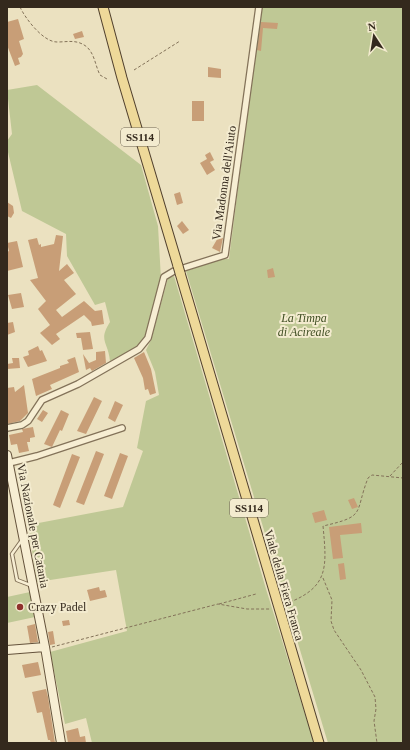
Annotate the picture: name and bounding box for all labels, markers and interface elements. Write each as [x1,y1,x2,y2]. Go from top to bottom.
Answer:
north arrow [354,16,394,56]
text: N [367,20,377,33]
street label: Via Madonna dell'Aiuto [209,125,239,241]
road number: SS114 [121,128,159,146]
park label: La Timpa di Acireale [278,311,331,339]
street label: Via Nazionale per Catania [14,463,52,590]
road number: SS114 [230,499,268,517]
street label: Viale della Fiera Franca [261,528,307,643]
place label: Crazy Padel [28,600,87,614]
marker: Crazy Padel [15,602,25,612]

